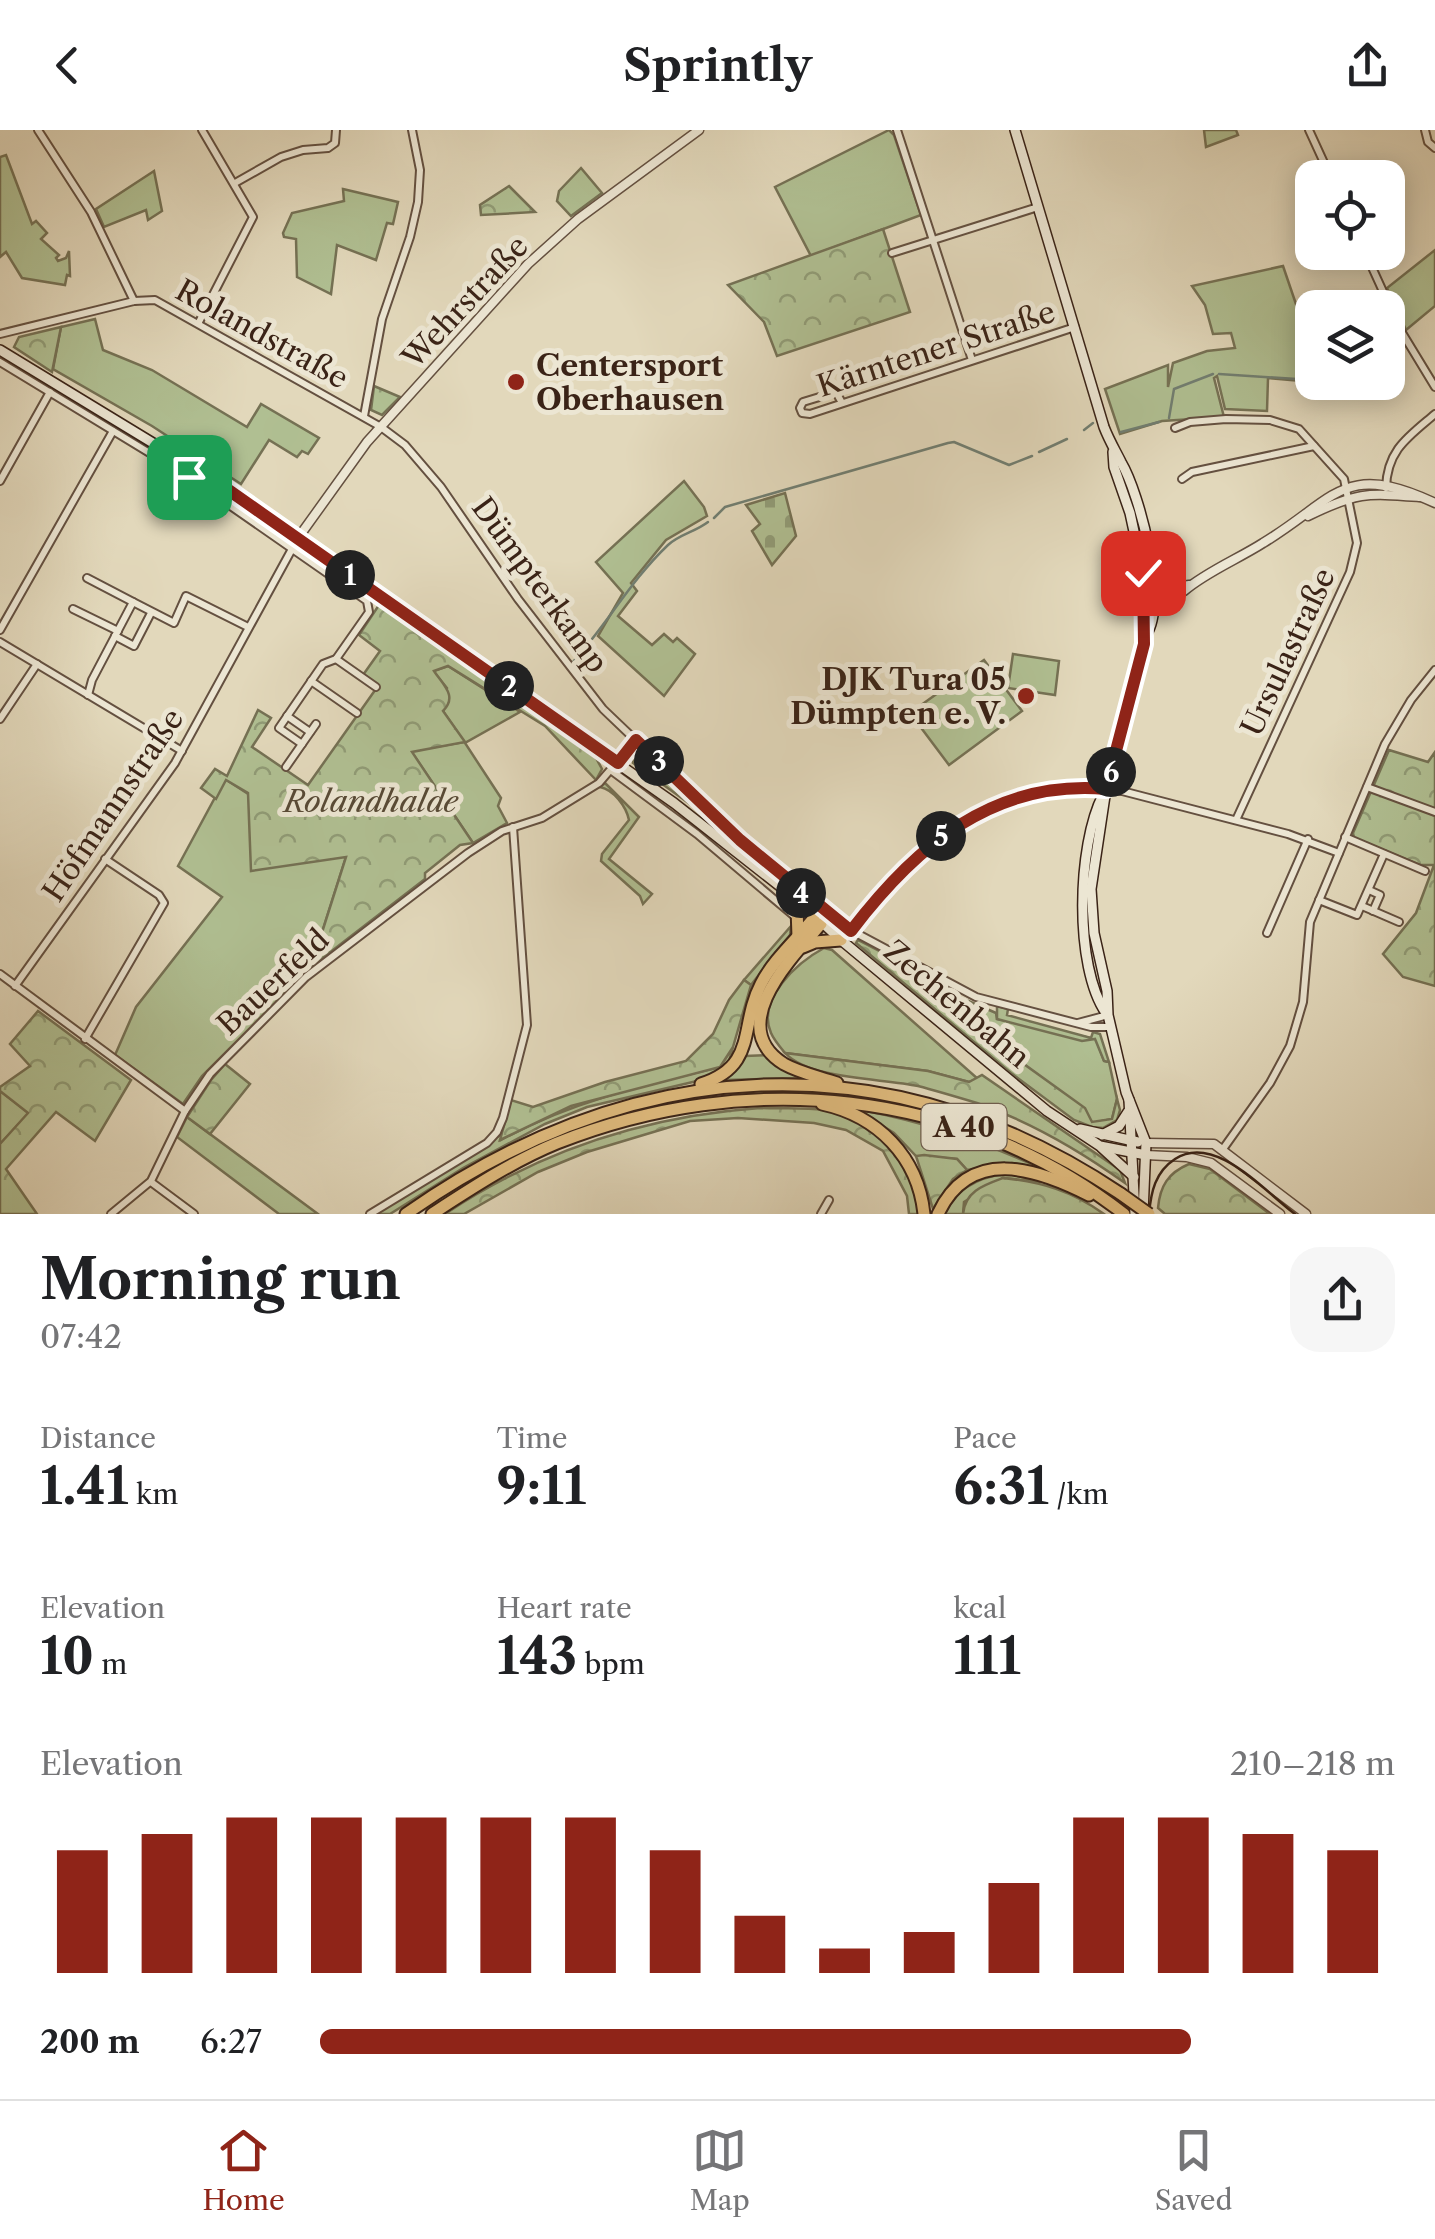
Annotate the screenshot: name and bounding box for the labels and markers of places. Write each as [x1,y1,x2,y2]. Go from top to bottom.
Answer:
place label: Centersport Oberhausen [536,347,725,418]
marker: Centersport Oberhausen [505,371,527,393]
pin [147,435,232,520]
pin [1101,531,1186,616]
pin: 1 [325,550,375,600]
pin: 2 [484,661,534,711]
place label: DJK Tura 05 Dümpten e. V. [790,661,1006,732]
marker: DJK Tura 05 Dümpten e. V. [1015,685,1037,707]
pin: 3 [634,736,684,786]
pin: 6 [1086,747,1136,797]
pin: 5 [916,811,966,861]
pin: 4 [776,868,826,918]

